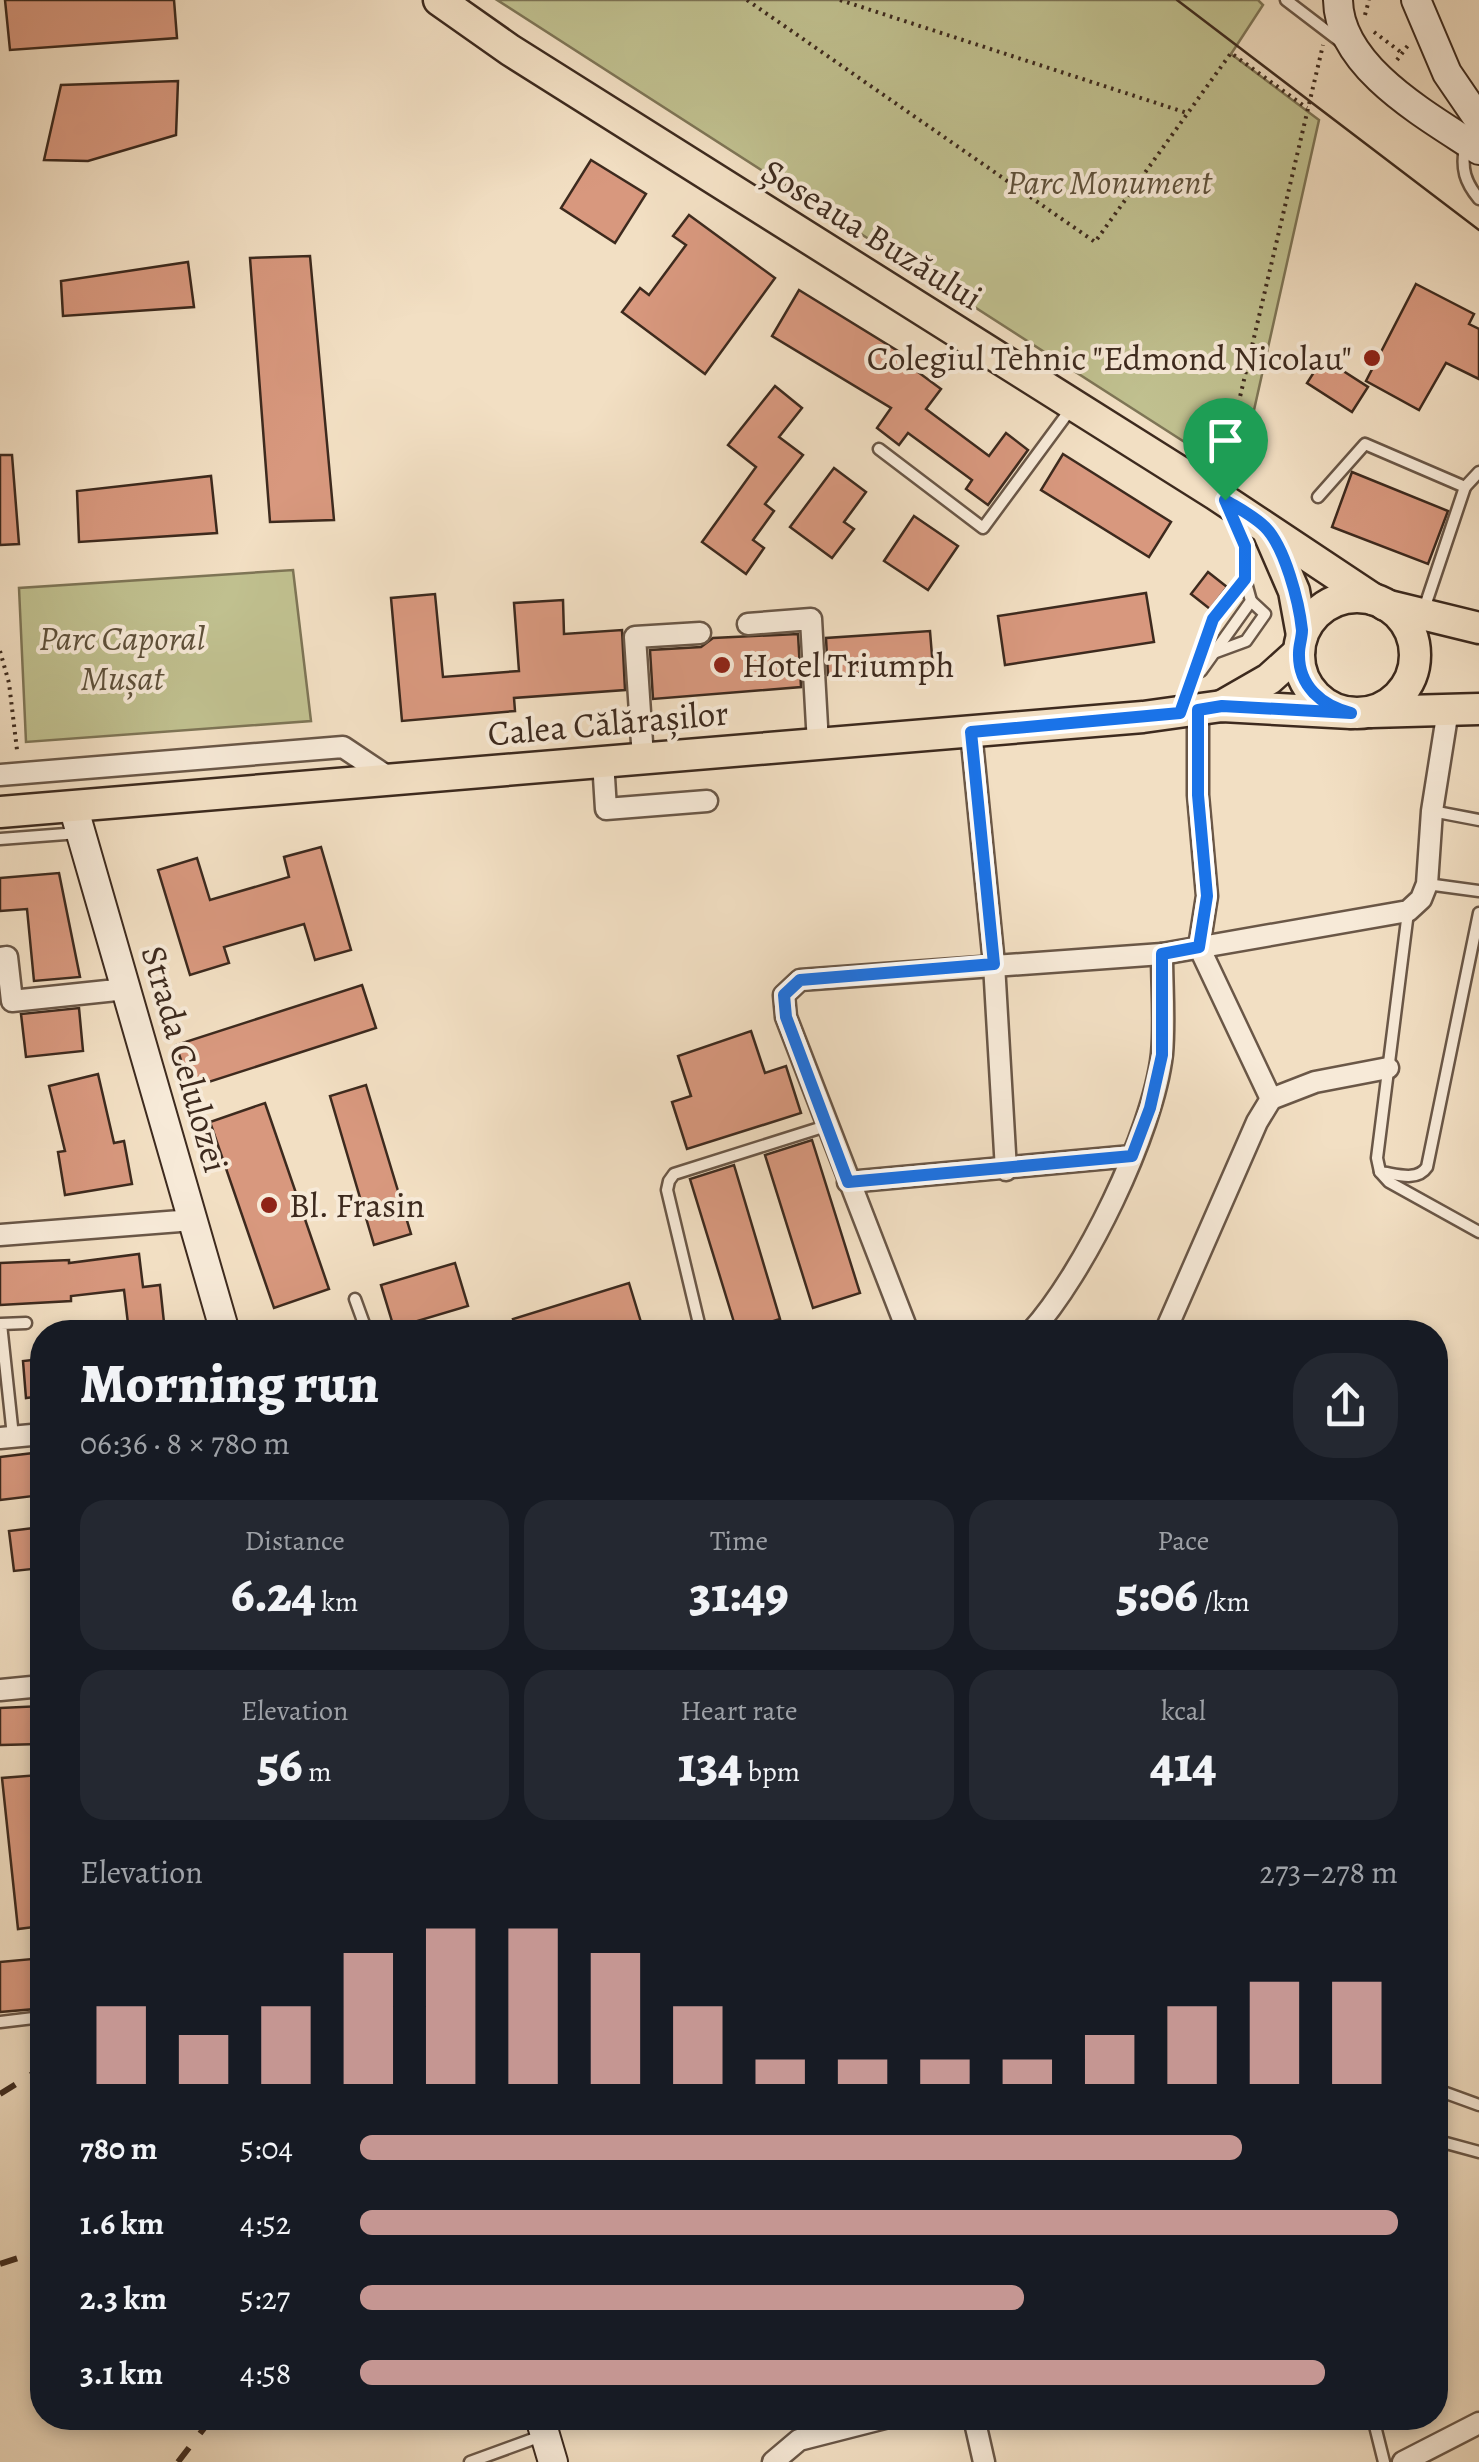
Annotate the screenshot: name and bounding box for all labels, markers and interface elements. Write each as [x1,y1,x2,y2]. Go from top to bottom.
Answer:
street label: Șoseaua Buzăului [752,147,992,321]
park label: Parc Monument [1007,158,1213,206]
place label: Colegiul Tehnic "Edmond Nicolau" [867,334,1352,382]
marker: Colegiul Tehnic "Edmond Nicolau" [1361,347,1383,369]
pin [1183,398,1268,501]
icon: arrive [1198,413,1253,468]
park label: Parc Caporal Mușat [39,614,205,702]
place label: Hotel Triumph [742,641,954,689]
marker: Hotel Triumph [711,654,733,676]
street label: Calea Călărașilor [486,689,730,757]
street label: Strada Celulozei [130,940,240,1178]
place label: Bl. Frasin [289,1181,425,1229]
marker: Bl. Frasin [258,1194,280,1216]
text: Morning run [80,1346,379,1421]
button: share [1293,1353,1398,1458]
text: 06:36 · 8 × 780 m [80,1421,290,1465]
text: Distance [244,1522,345,1560]
text: Time [710,1522,768,1560]
text: Pace [1157,1522,1209,1560]
text: 6.24 [231,1560,316,1628]
text: 31:49 [689,1560,789,1628]
text: 5:06 [1117,1560,1198,1628]
text: km [316,1583,358,1621]
text: /km [1198,1583,1250,1621]
text: Elevation [241,1692,348,1730]
text: Heart rate [681,1692,797,1730]
text: kcal [1161,1692,1206,1730]
text: 56 [258,1730,303,1798]
text: 134 [678,1730,742,1798]
text: 414 [1150,1730,1216,1798]
text: m [303,1753,331,1791]
text: bpm [742,1753,800,1791]
text: Elevation [80,1850,203,1894]
text: 273–278 m [1259,1850,1398,1894]
text: 780 m [80,2126,158,2170]
text: 5:04 [240,2126,293,2170]
text: 1.6 km [80,2201,164,2245]
text: 4:52 [240,2201,291,2245]
text: 2.3 km [80,2276,167,2320]
text: 5:27 [240,2276,290,2320]
text: 3.1 km [80,2351,163,2395]
text: 4:58 [240,2351,291,2395]

